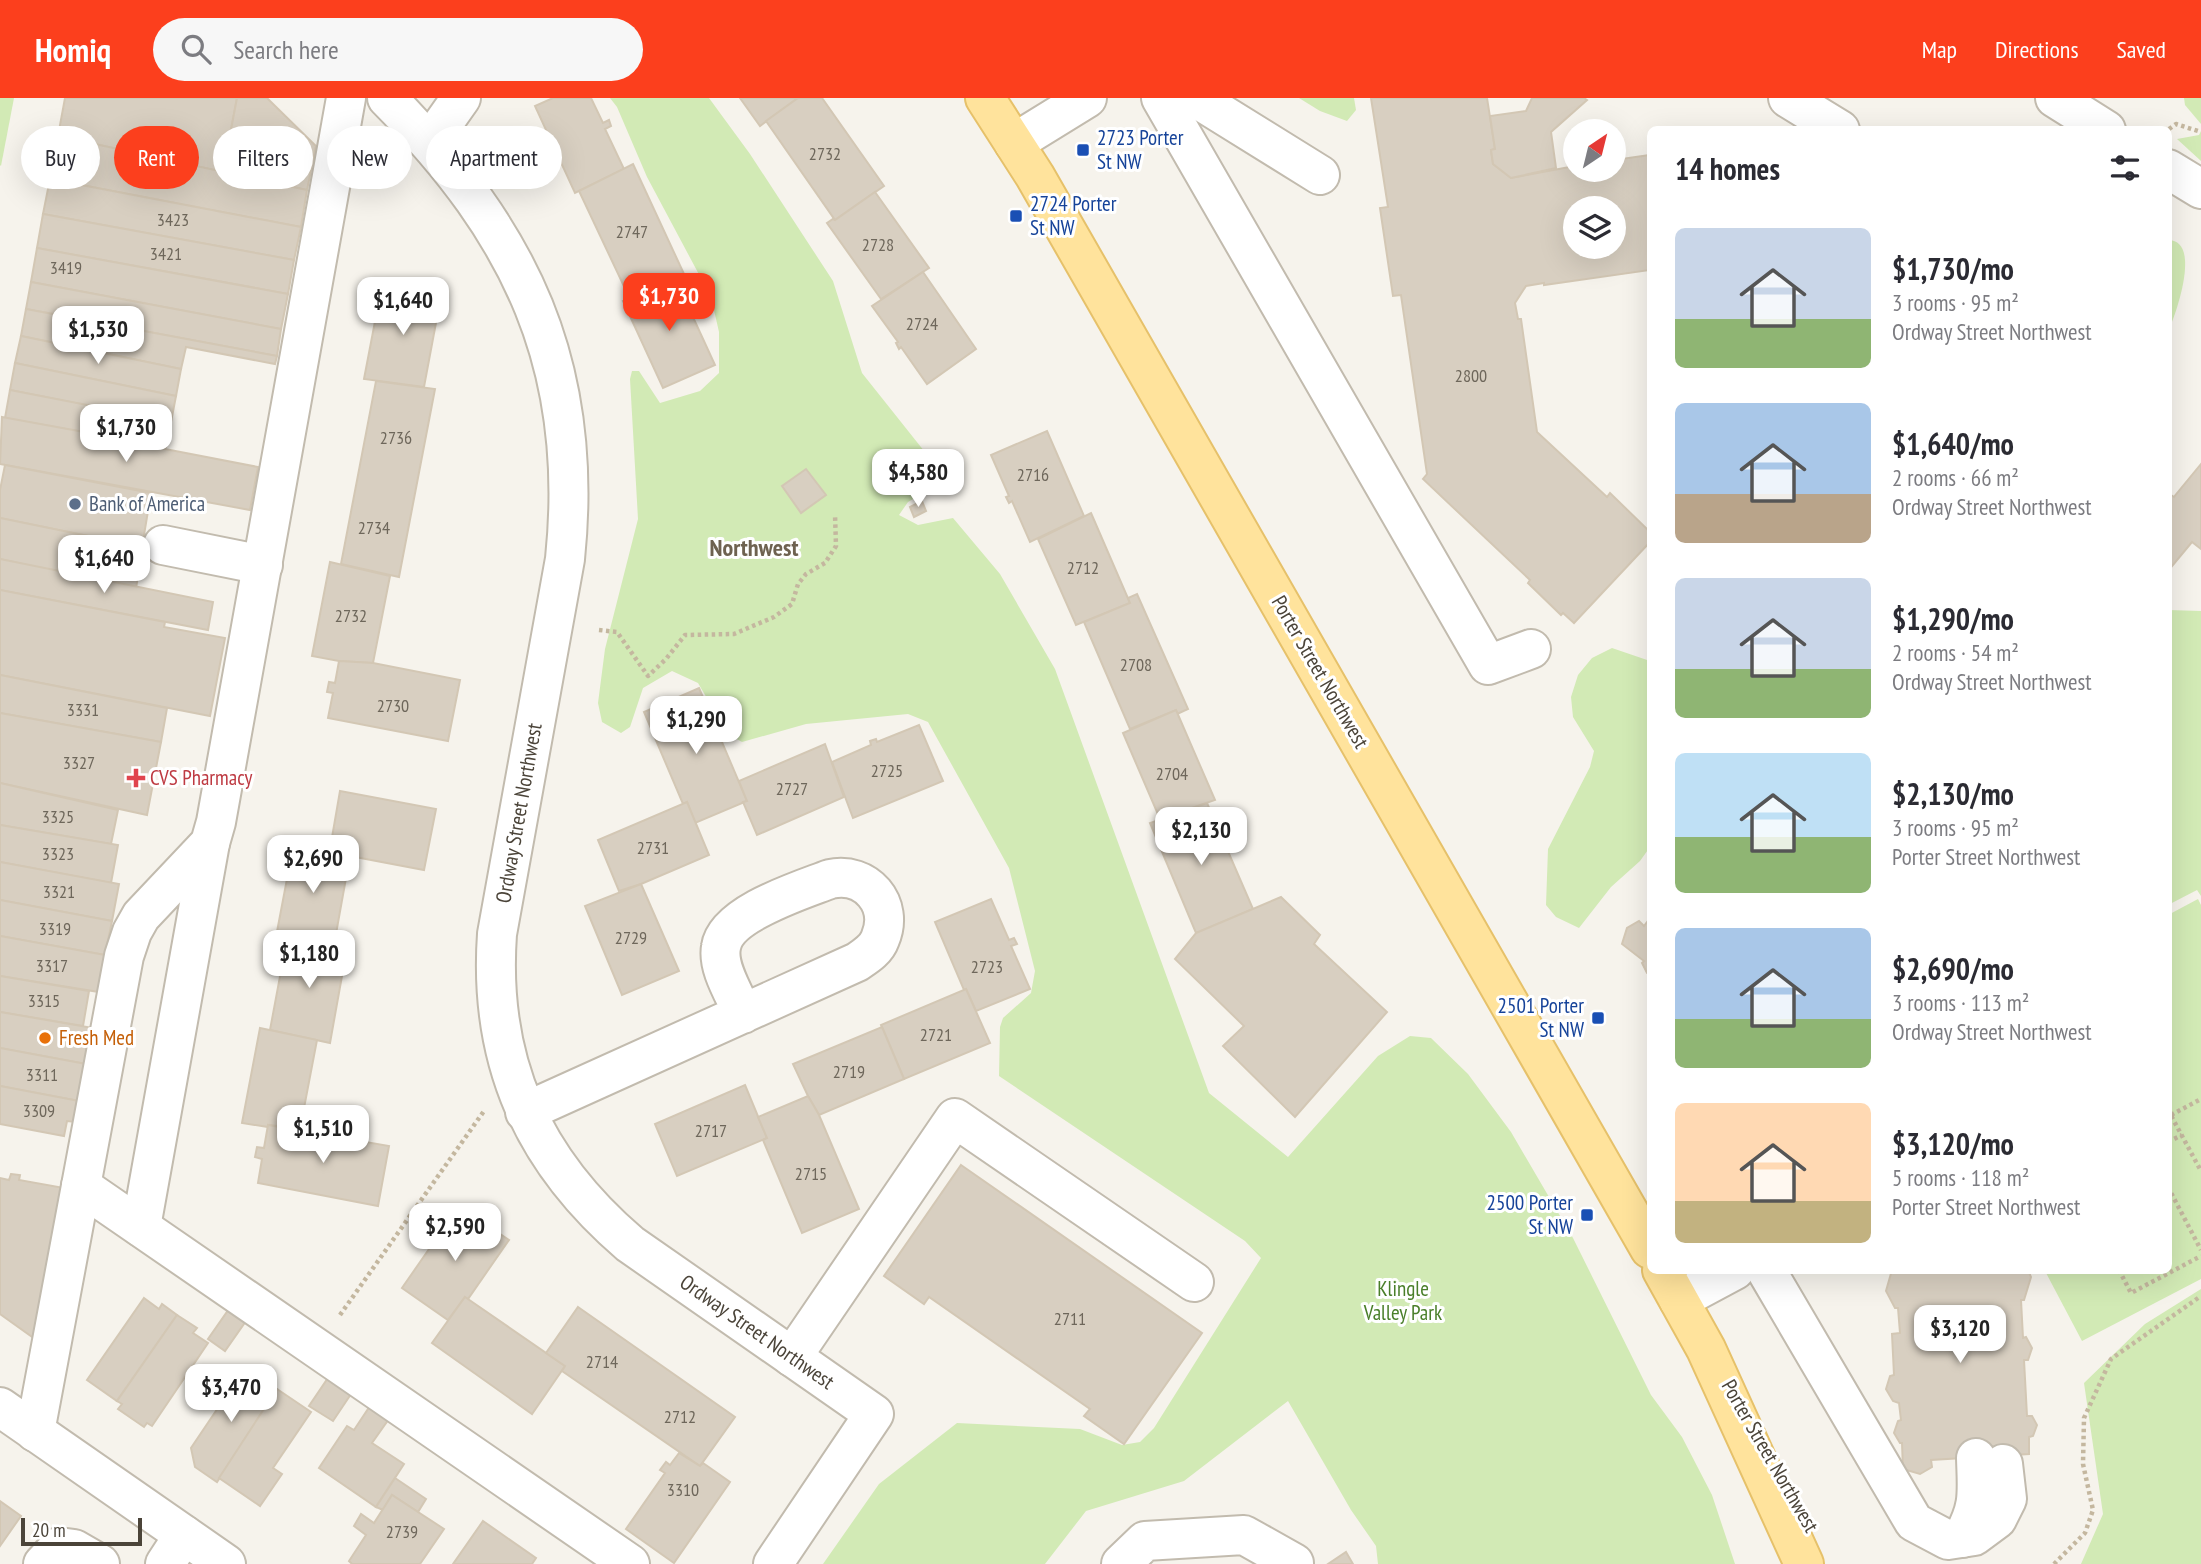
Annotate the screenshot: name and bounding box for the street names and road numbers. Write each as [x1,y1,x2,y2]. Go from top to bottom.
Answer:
street label: Porter Street Northwest [1266,591,1375,753]
street label: Ordway Street Northwest [489,721,548,905]
street label: Ordway Street Northwest [675,1268,840,1395]
street label: Porter Street Northwest [1716,1375,1825,1537]

